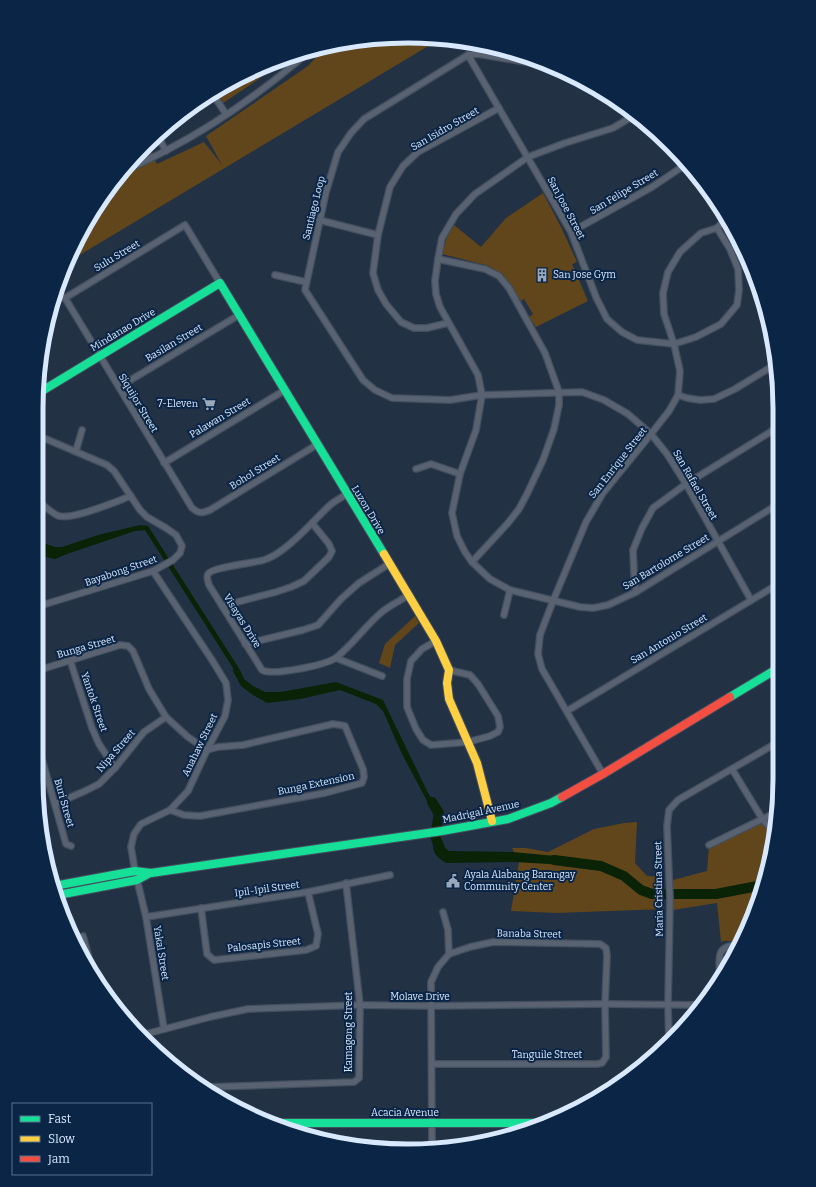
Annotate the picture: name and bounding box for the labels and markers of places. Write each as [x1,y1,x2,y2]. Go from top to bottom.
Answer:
building icon: San Jose Gym [534,267,550,283]
place label: San Jose Gym [553,269,616,281]
supermarket icon: 7-Eleven [201,396,217,412]
place label: 7-Eleven [158,398,199,410]
place label: Ayala Alabang Barangay Community Center [464,869,576,893]
public building icon: Ayala Alabang Barangay Community Center [445,873,461,889]

